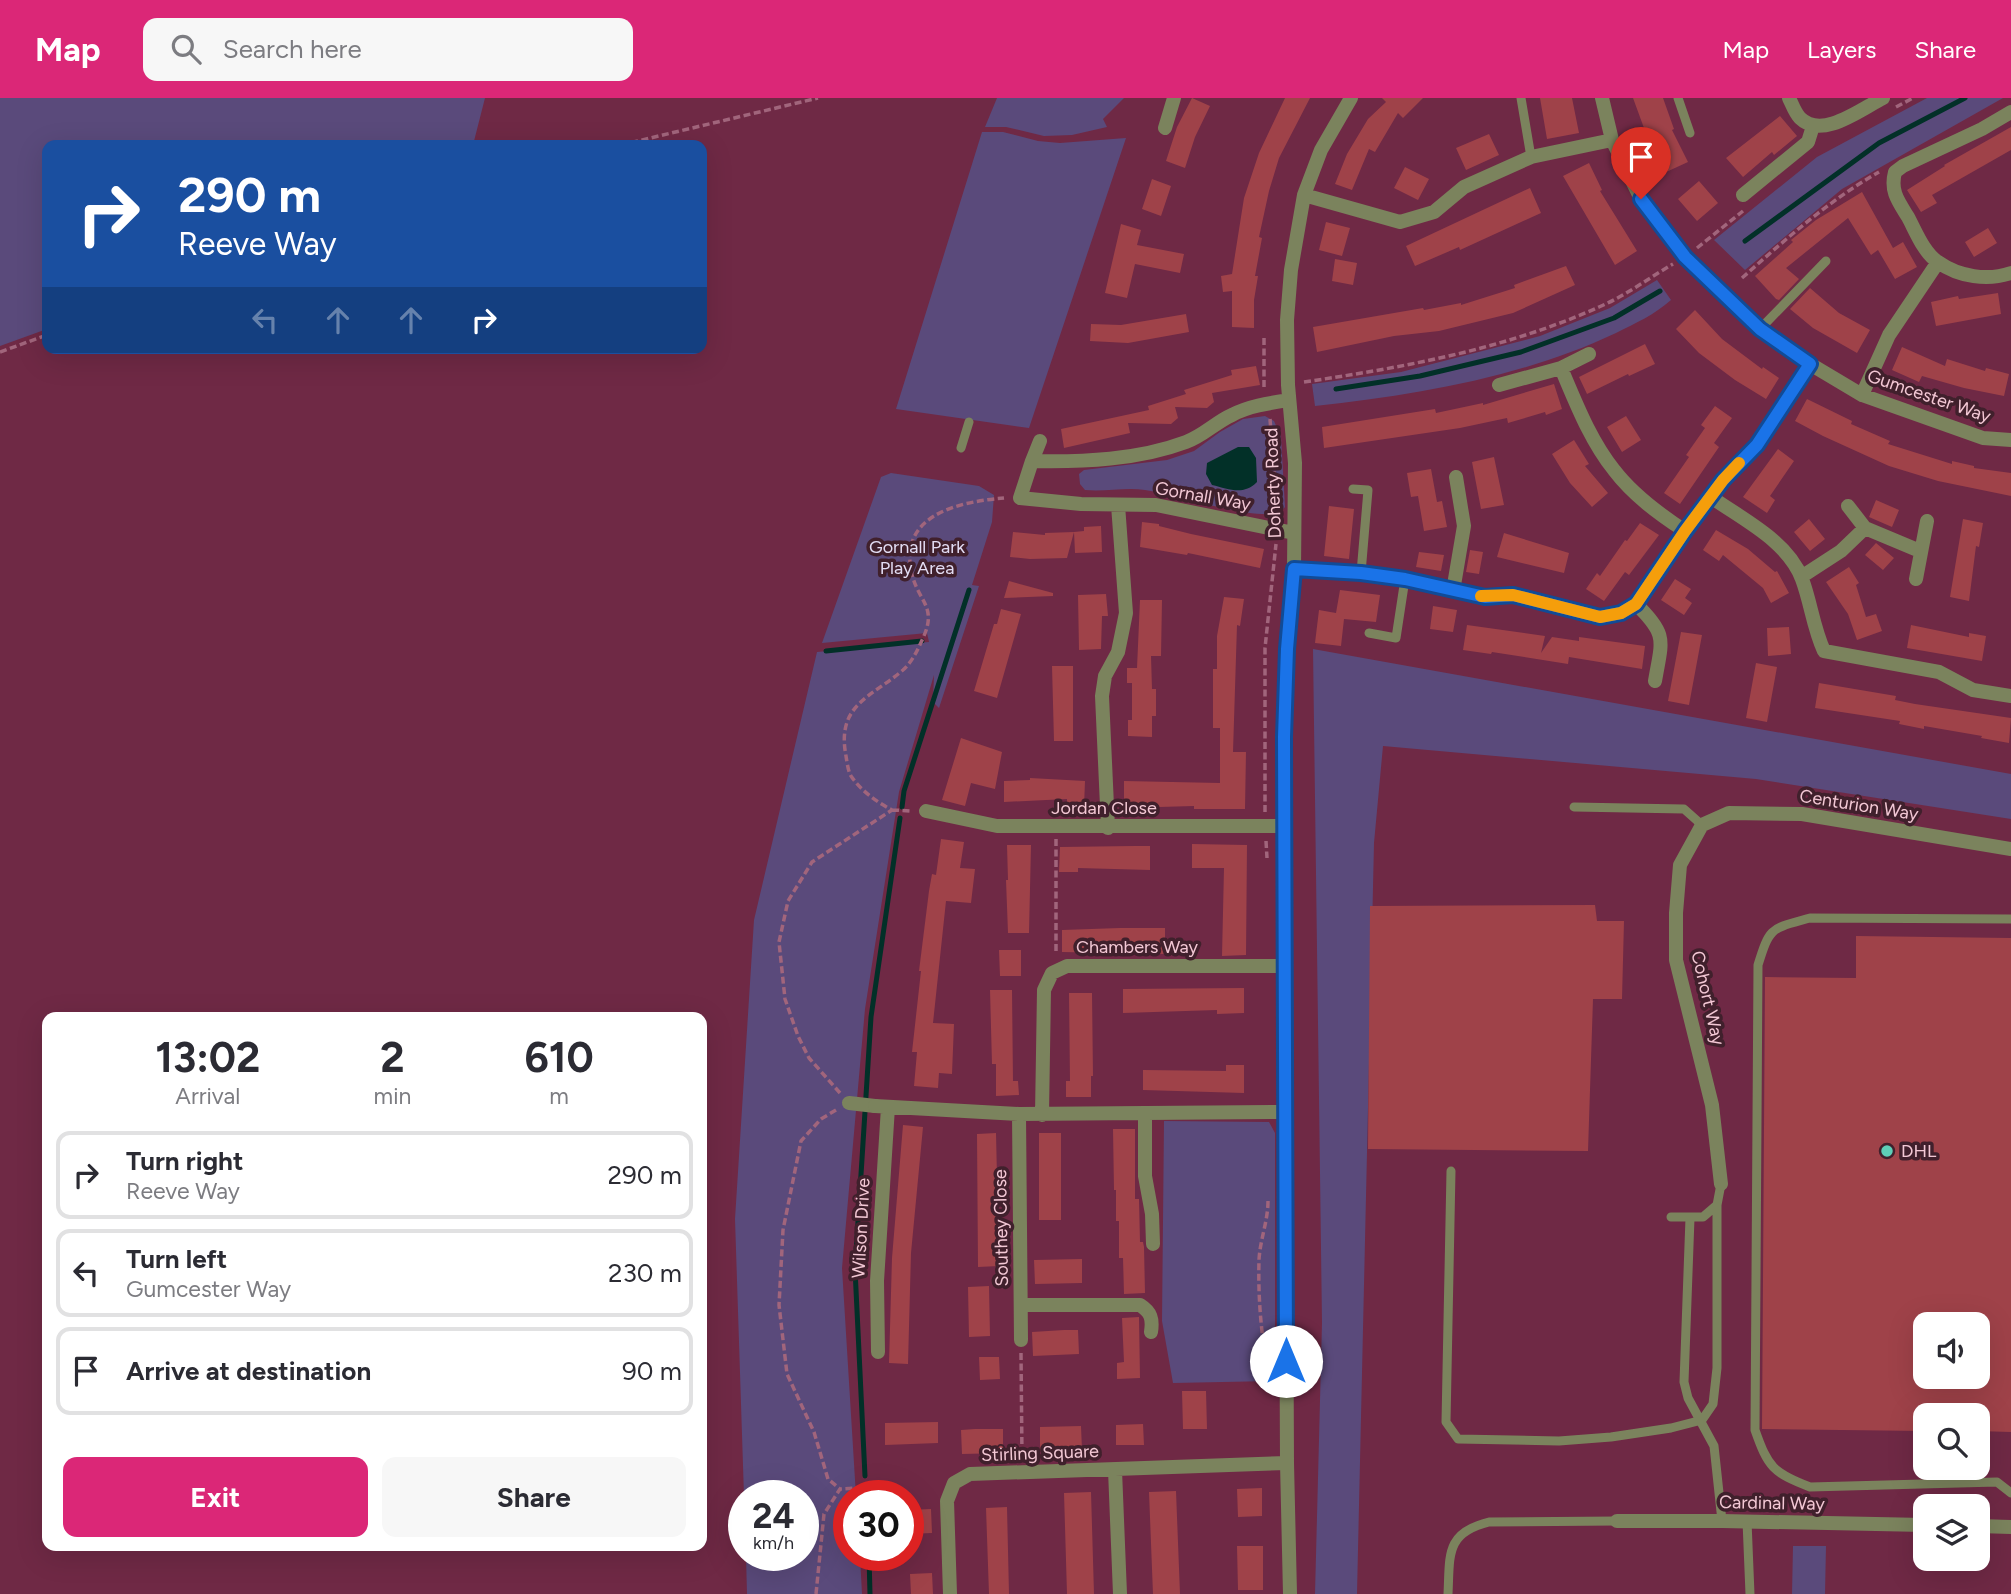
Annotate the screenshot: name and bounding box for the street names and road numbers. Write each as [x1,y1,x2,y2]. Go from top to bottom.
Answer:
street label: Gumcester Way [1864,365,1994,428]
street label: Doherty Road [1260,427,1286,539]
street label: Gornall Way [1153,477,1253,515]
street label: Centurion Way [1798,785,1920,825]
street label: Jordan Close [1051,797,1157,819]
street label: Chambers Way [1076,936,1198,958]
street label: Cohort Way [1686,949,1730,1048]
street label: Southey Close [989,1169,1013,1287]
street label: Wilson Drive [847,1177,875,1279]
street label: Stirling Square [981,1440,1099,1466]
street label: Cardinal Way [1719,1491,1826,1515]

